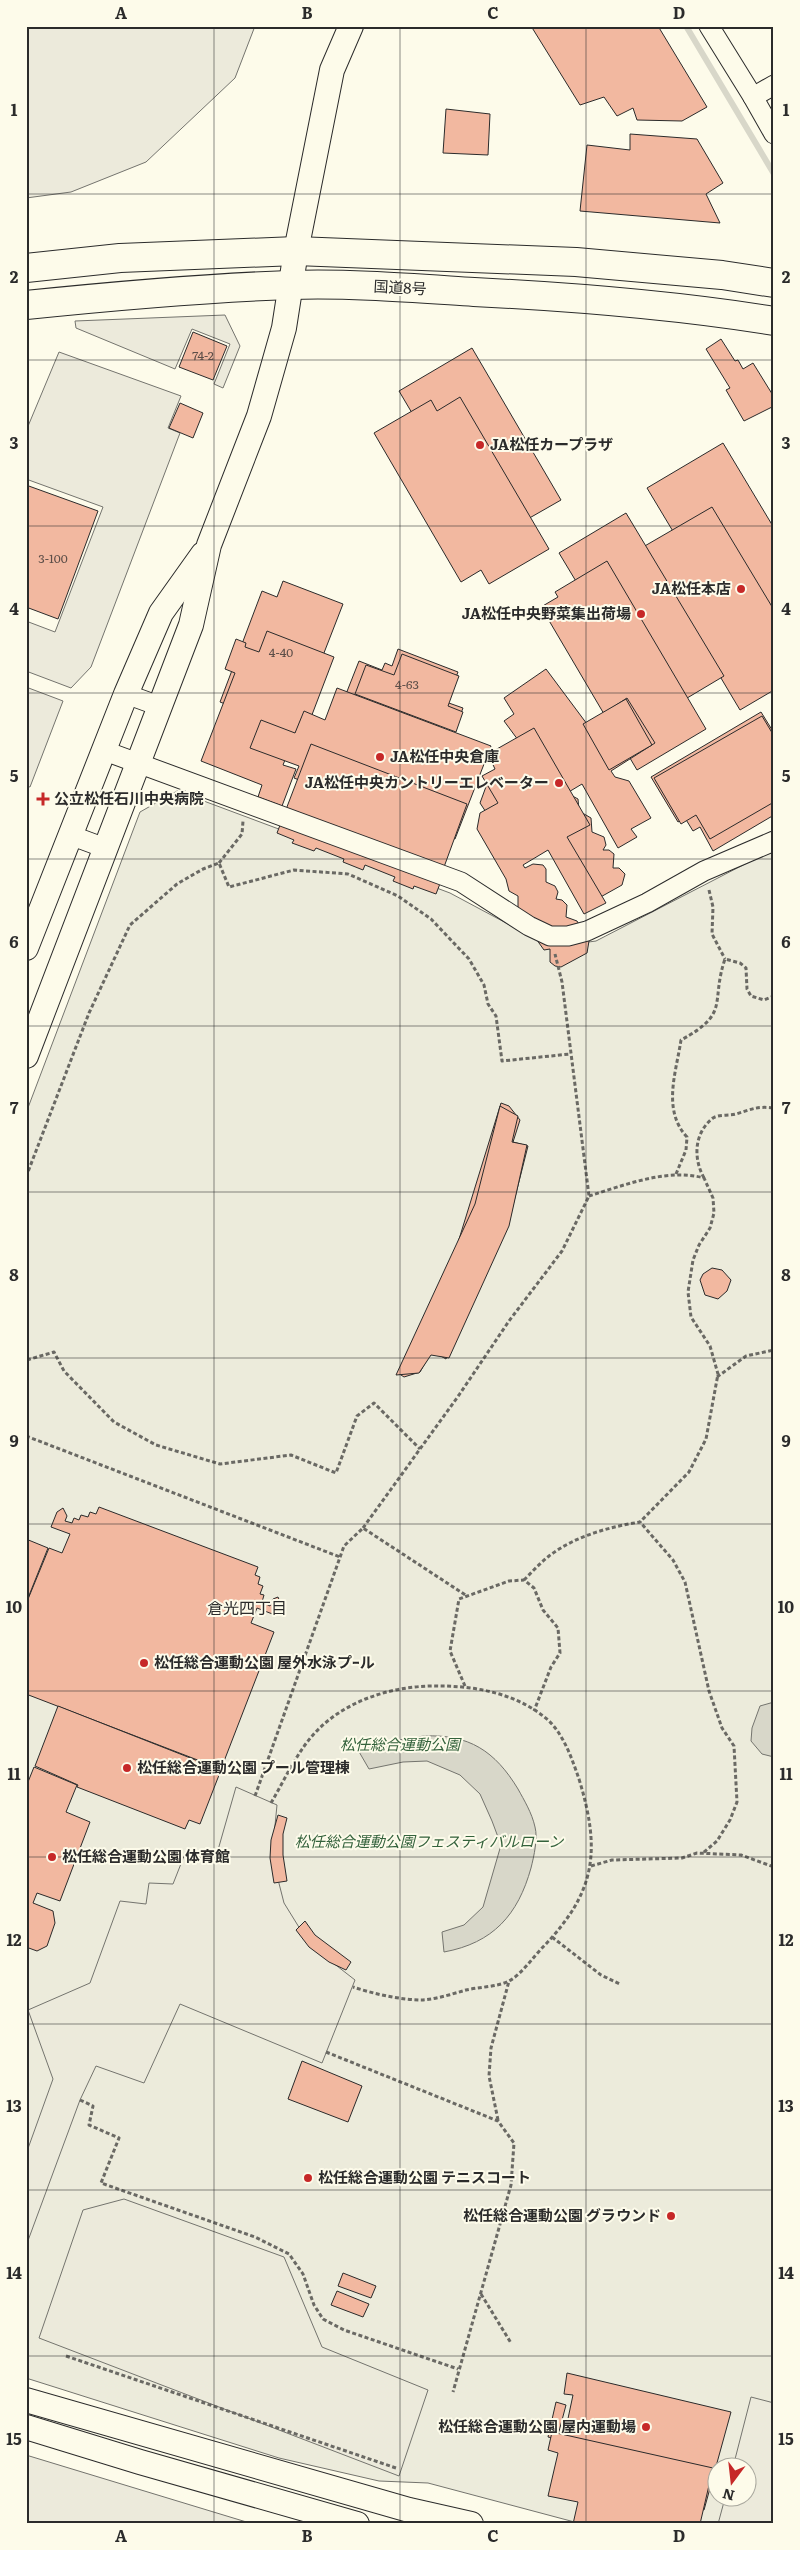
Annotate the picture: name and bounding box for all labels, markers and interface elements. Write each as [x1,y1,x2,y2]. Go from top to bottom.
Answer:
text: A [115,0,127,24]
text: B [301,0,313,24]
text: C [487,0,499,24]
text: D [673,0,685,24]
text: 1 [11,97,18,121]
text: 1 [783,97,790,121]
text: 2 [10,264,19,288]
text: 2 [782,264,791,288]
street label: 国道8号 [373,274,427,299]
house number: 74-2 [192,346,214,364]
text: 3 [10,430,19,454]
text: 3 [782,430,791,454]
place label: JA松任カープラザ [490,432,613,455]
marker: JA松任カープラザ [474,439,486,451]
house number: 3-100 [38,549,68,567]
place label: JA松任本店 [652,576,731,599]
marker: JA松任本店 [735,583,747,595]
text: 4 [9,596,19,620]
text: 4 [781,596,791,620]
place label: JA松任中央野菜集出荷場 [462,601,631,624]
marker: JA松任中央野菜集出荷場 [635,608,647,620]
house number: 4-40 [269,643,293,661]
house number: 4-63 [395,675,419,693]
place label: JA松任中央倉庫 [390,744,499,767]
marker: JA松任中央倉庫 [374,751,386,763]
text: 5 [10,763,19,787]
text: 5 [782,763,791,787]
place label: JA松任中央カントリーエレベーター [305,770,549,793]
marker: JA松任中央カントリーエレベーター [553,777,565,789]
place label: 公立松任石川中央病院 [54,786,204,809]
marker: 公立松任石川中央病院 [36,792,50,806]
text: 6 [9,929,19,953]
text: 6 [781,929,791,953]
text: 7 [10,1095,19,1119]
text: 7 [782,1095,791,1119]
text: 8 [9,1262,19,1286]
text: 8 [781,1262,791,1286]
text: 9 [9,1428,19,1452]
text: 9 [781,1428,791,1452]
text: 10 [6,1594,22,1618]
text: 10 [778,1594,794,1618]
district label: 倉光四丁目 [207,1595,287,1619]
place label: 松任総合運動公園 屋外水泳プｰル [154,1650,375,1673]
marker: 松任総合運動公園 屋外水泳プｰル [138,1657,150,1669]
park label: 松任総合運動公園 [340,1732,462,1755]
place label: 松任総合運動公園 プール管理棟 [137,1755,350,1778]
text: 11 [7,1761,21,1785]
text: 11 [779,1761,793,1785]
marker: 松任総合運動公園 プール管理棟 [121,1762,133,1774]
park label: 松任総合運動公園フェスティバルローン [295,1829,564,1852]
place label: 松任総合運動公園 体育館 [62,1844,230,1867]
marker: 松任総合運動公園 体育館 [46,1851,58,1863]
text: 12 [6,1927,22,1951]
text: 12 [778,1927,794,1951]
text: 13 [6,2093,22,2117]
text: 13 [778,2093,794,2117]
place label: 松任総合運動公園 テニスコート [318,2165,531,2188]
marker: 松任総合運動公園 テニスコート [302,2172,314,2184]
place label: 松任総合運動公園 グラウンド [463,2203,661,2226]
marker: 松任総合運動公園 グラウンド [665,2210,677,2222]
text: 14 [6,2260,22,2284]
text: 14 [778,2260,794,2284]
place label: 松任総合運動公園 屋内運動場 [438,2414,636,2437]
marker: 松任総合運動公園 屋内運動場 [640,2421,652,2433]
text: 15 [6,2426,22,2450]
text: 15 [778,2426,794,2450]
north arrow [708,2458,758,2508]
text: N [720,2484,737,2507]
text: A [115,2523,127,2547]
text: B [301,2523,313,2547]
text: C [487,2523,499,2547]
text: D [673,2523,685,2547]

